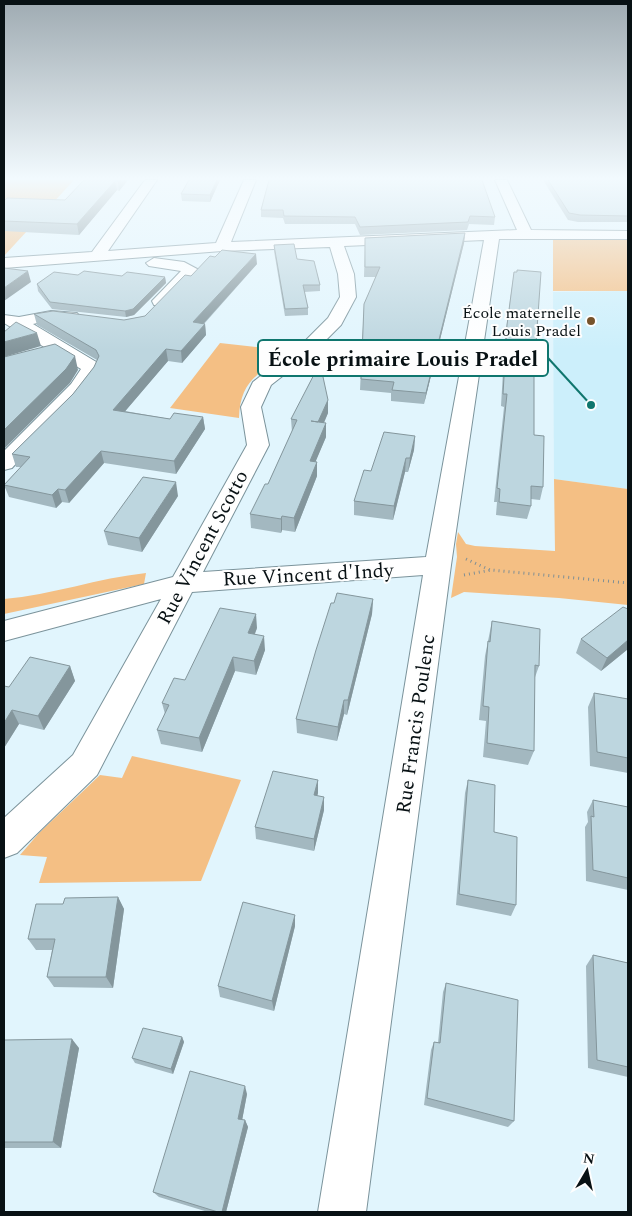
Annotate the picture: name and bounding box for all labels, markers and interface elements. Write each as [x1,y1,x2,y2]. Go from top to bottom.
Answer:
place label: École maternelle Louis Pradel [462,301,581,343]
marker: École maternelle Louis Pradel [585,315,597,327]
callout: École primaire Louis Pradel [258,340,548,376]
text: École primaire Louis Pradel [268,344,538,376]
street label: Rue Vincent Scotto [149,465,256,630]
street label: Rue Vincent d'Indy [222,555,396,594]
street label: Rue Francis Poulenc [389,632,443,816]
north arrow [562,1146,612,1196]
text: N [582,1147,596,1170]

